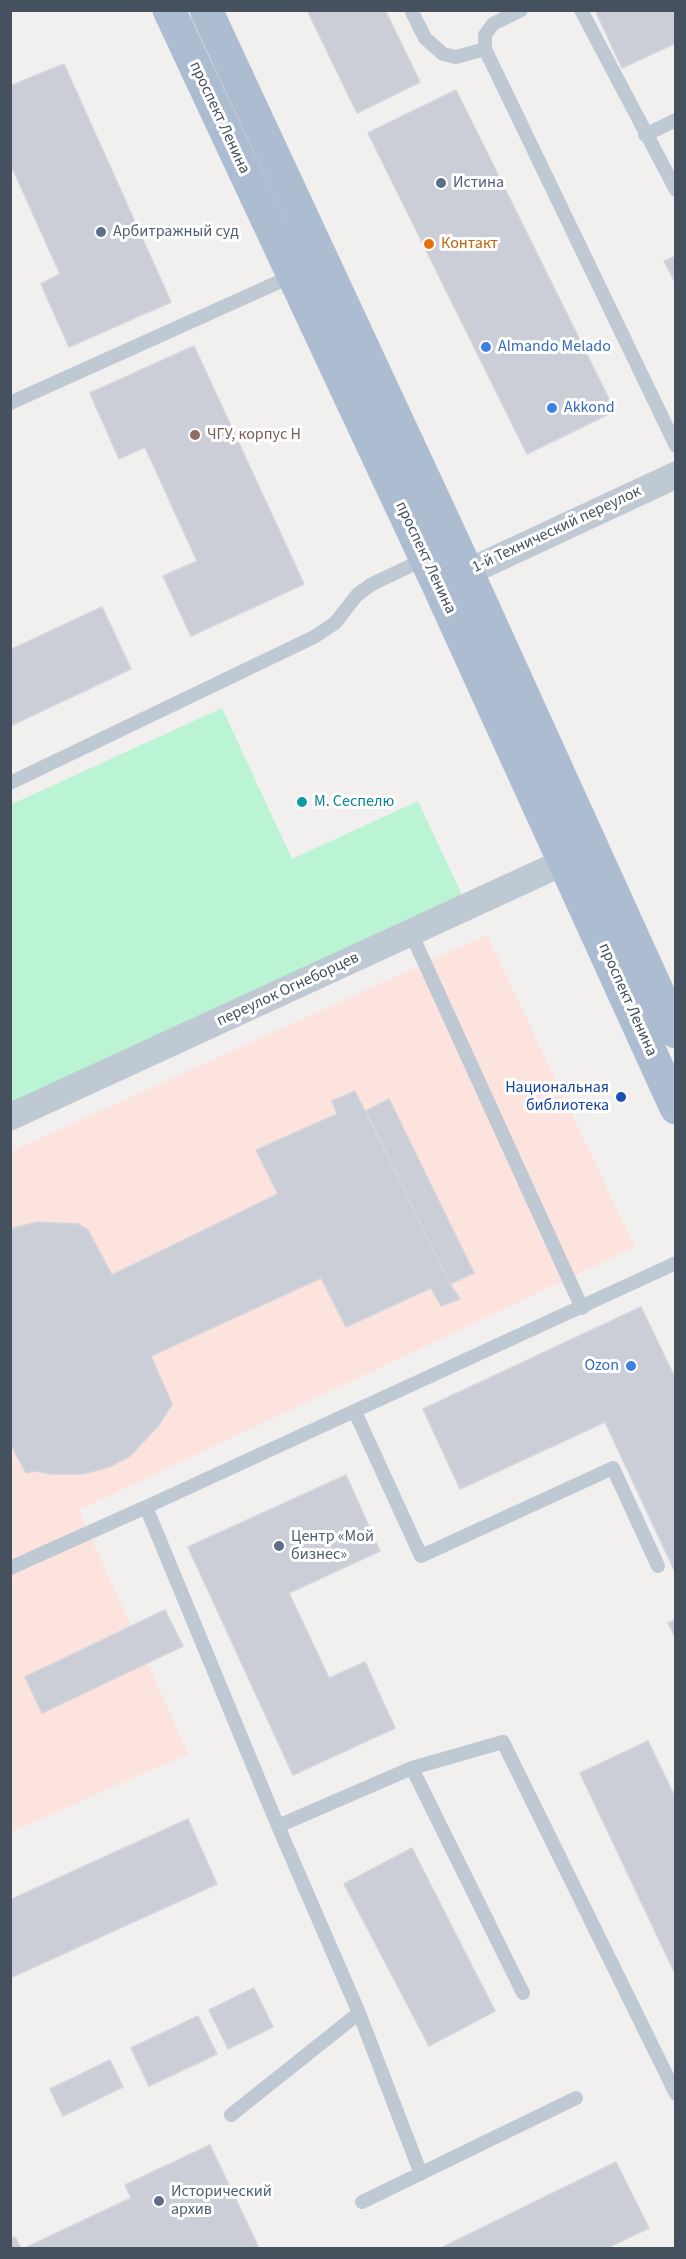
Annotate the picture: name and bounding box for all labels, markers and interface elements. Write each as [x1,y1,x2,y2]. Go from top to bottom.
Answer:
street label: проспект Ленина [185,59,253,177]
place label: Истина [453,173,504,193]
marker: Истина [434,176,448,190]
place label: Арбитражный суд [113,222,239,242]
marker: Арбитражный суд [94,225,108,239]
place label: Контакт [441,234,498,254]
marker: Контакт [422,237,436,251]
place label: Almando Melado [498,337,611,357]
marker: Almando Melado [479,340,493,354]
place label: Akkond [564,398,615,418]
marker: Akkond [545,401,559,415]
place label: ЧГУ, корпус Н [207,425,301,445]
marker: ЧГУ, корпус Н [188,428,202,442]
street label: 1-й Технический переулок [469,482,645,578]
street label: проспект Ленина [391,499,459,617]
place label: М. Сеспелю [314,792,394,812]
marker: М. Сеспелю [295,795,309,809]
street label: проспект Ленина [593,940,661,1060]
street label: переулок Огнеборцев [214,949,362,1031]
place label: Национальная библиотека [505,1078,609,1116]
marker: Национальная библиотека [614,1090,628,1104]
place label: Ozon [584,1356,619,1376]
marker: Ozon [624,1359,638,1373]
place label: Центр «Мой бизнес» [291,1527,374,1565]
marker: Центр «Мой бизнес» [272,1539,286,1553]
place label: Исторический архив [171,2182,272,2220]
marker: Исторический архив [152,2194,166,2208]

